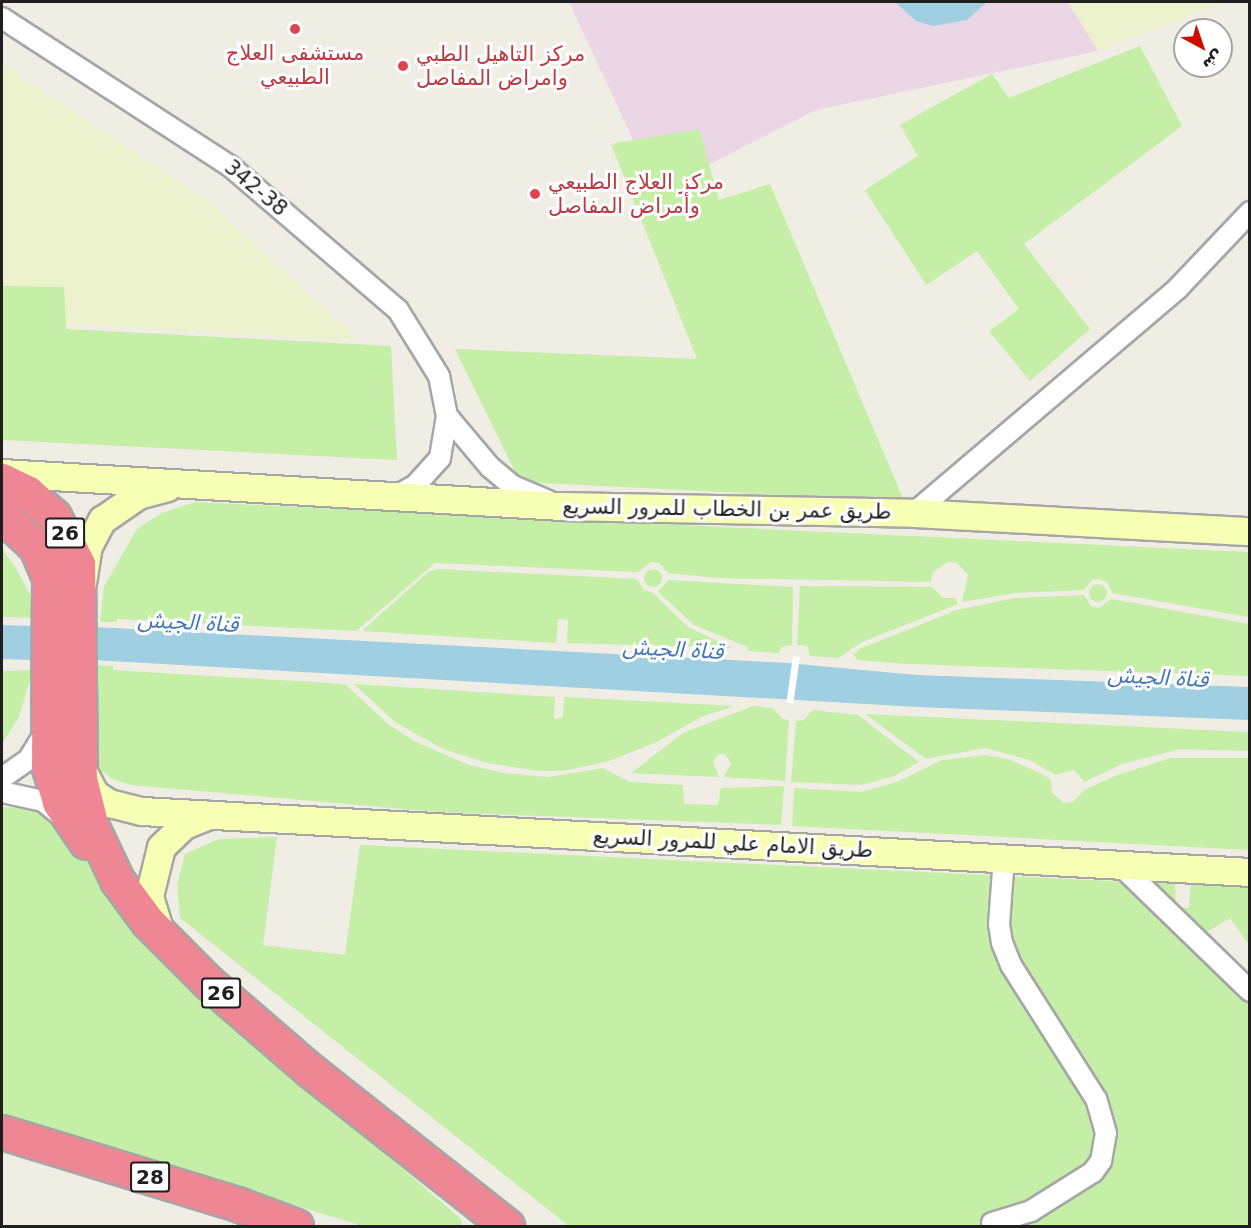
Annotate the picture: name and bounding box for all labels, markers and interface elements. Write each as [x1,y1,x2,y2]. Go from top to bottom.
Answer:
north arrow [1173,18,1233,78]
marker: مستشفى العلاج الطبيعي [286,20,304,38]
place label: مستشفى العلاج الطبيعي [226,40,364,90]
place label: مركز التاهيل الطبي وامراض المفاصل [416,41,585,91]
text: ش [1199,46,1228,75]
marker: مركز التاهيل الطبي وامراض المفاصل [394,57,412,75]
street label: 342-38 [219,154,293,222]
place label: مركز العلاج الطبيعي وأمراض المفاصل [548,169,724,219]
marker: مركز العلاج الطبيعي وأمراض المفاصل [526,185,544,203]
street label: طريق عمر بن الخطاب للمرور السريع [562,494,892,524]
road number: 26 [44,516,86,550]
water label: قناة الجيش [137,606,239,638]
water label: قناة الجيش [622,633,724,665]
water label: قناة الجيش [1107,661,1209,693]
street label: طريق الامام علي للمرور السريع [592,823,874,863]
road number: 26 [200,976,242,1010]
road number: 28 [129,1160,171,1194]

